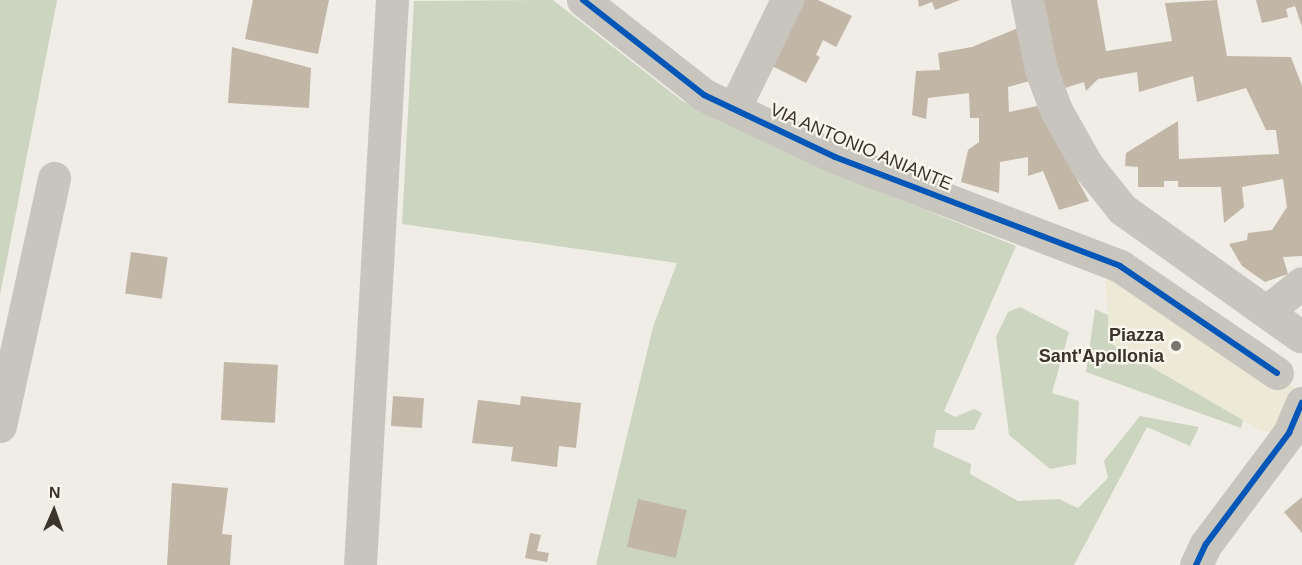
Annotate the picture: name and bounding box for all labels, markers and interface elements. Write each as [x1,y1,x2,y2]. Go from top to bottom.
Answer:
street label: VIA ANTONIO ANIANTE [765,98,957,196]
place label: Piazza Sant'Apollonia [1039,325,1164,368]
marker: Piazza Sant'Apollonia [1169,339,1183,353]
north arrow [24,481,84,541]
text: N [49,484,61,501]

